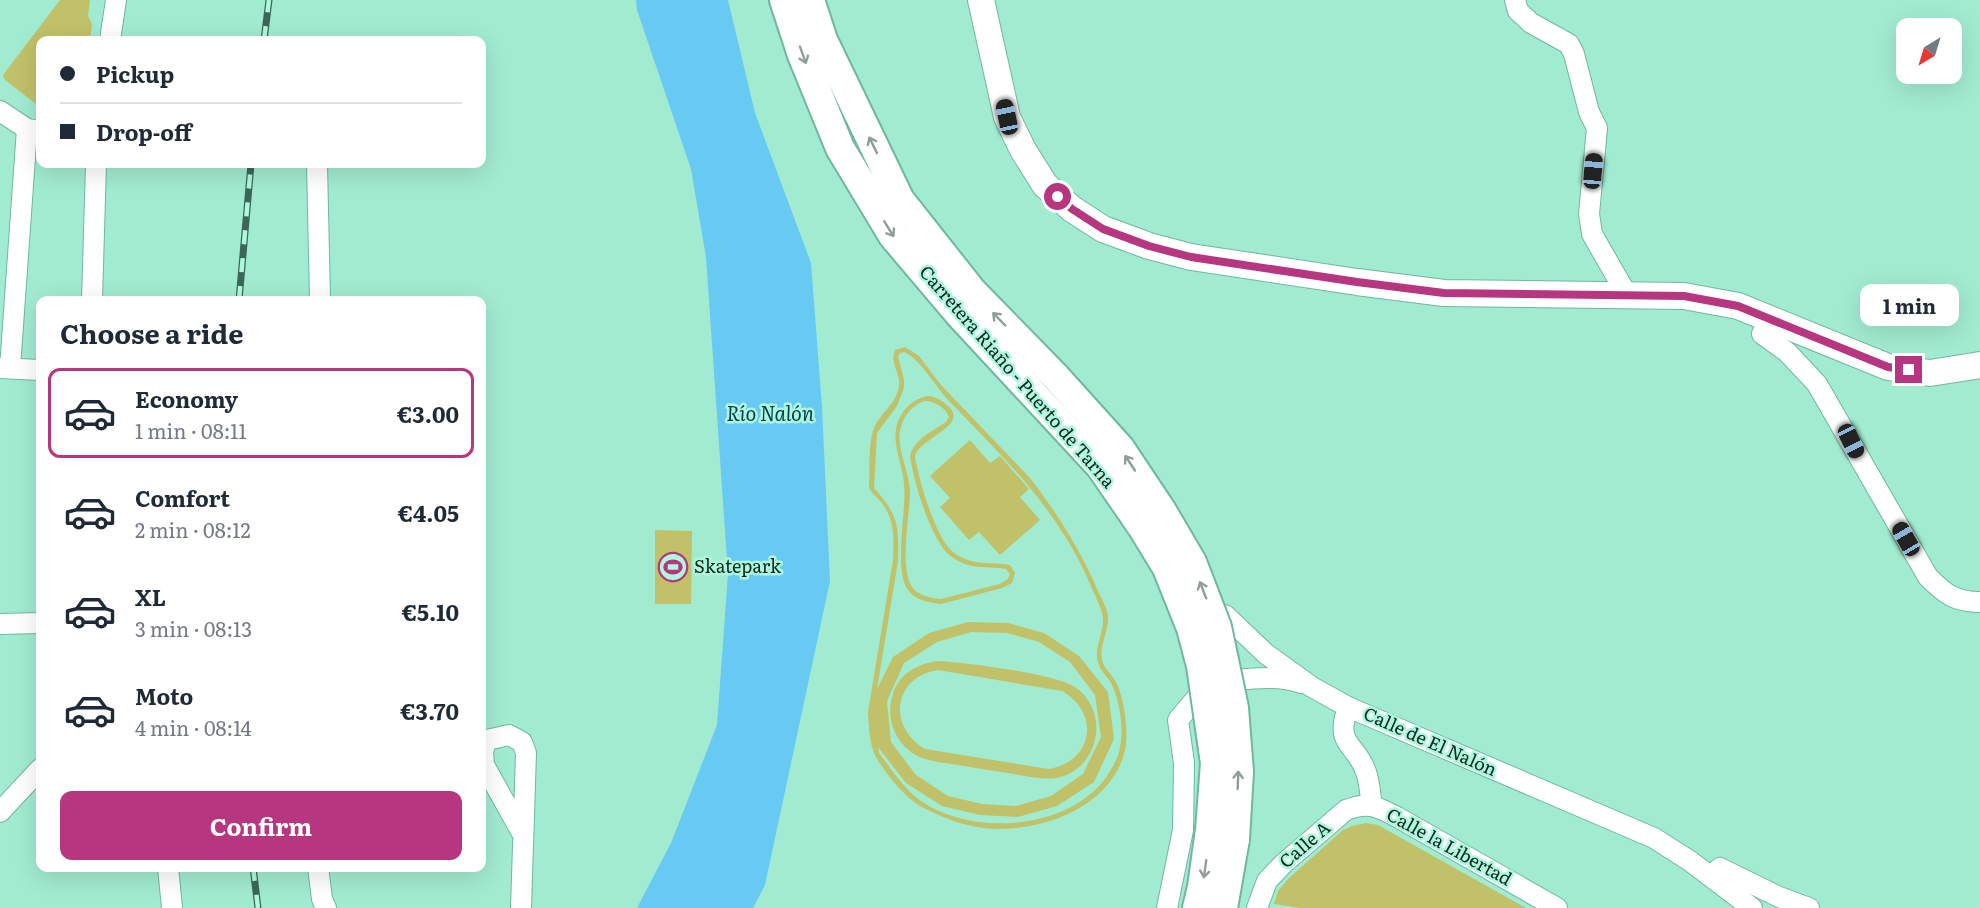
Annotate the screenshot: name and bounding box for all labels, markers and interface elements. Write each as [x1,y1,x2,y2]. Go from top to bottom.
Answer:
north arrow [1896,18,1962,84]
map controls [1896,18,1962,84]
one-way arrow [798,46,809,64]
text: Pickup [96,57,174,90]
car [994,98,1020,136]
text: Drop-off [96,115,192,148]
one-way arrow [866,136,878,154]
car [1582,152,1604,190]
route start [1044,183,1071,210]
one-way arrow [884,220,896,237]
street label: Carretera Riaño - Puerto de Tarna [914,259,1123,493]
callout: 1 min [1860,283,1958,325]
text: 1 min [1883,290,1936,320]
one-way arrow [991,311,1006,326]
text: Choose a ride [60,312,243,352]
route end [1895,356,1922,383]
text: Economy [135,382,238,415]
icon: car [63,386,117,440]
text: €3.00 [397,397,459,430]
water label: Río Nalón [726,397,814,427]
text: 1 min · 08:11 [135,415,247,445]
car [1835,421,1867,461]
one-way arrow [1124,455,1136,472]
text: Comfort [135,481,230,514]
icon: car [63,485,117,539]
text: €4.05 [398,496,459,529]
text: 2 min · 08:12 [135,514,251,544]
car [1889,519,1923,559]
sports icon: Skatepark [657,551,689,583]
place label: Skatepark [694,552,782,579]
text: XL [135,580,166,613]
one-way arrow [1197,581,1208,600]
icon: car [63,584,117,638]
text: €5.10 [402,595,459,628]
text: 3 min · 08:13 [135,613,252,643]
text: Moto [135,679,193,712]
icon: car [63,683,117,737]
text: €3.70 [400,694,459,727]
street label: Calle de El Nalón [1359,699,1502,782]
text: 4 min · 08:14 [135,712,252,742]
one-way arrow [1232,771,1244,791]
button: Confirm [60,791,462,860]
street label: Calle la Libertad [1382,800,1517,891]
street label: Calle A [1272,814,1336,874]
one-way arrow [1199,859,1210,878]

